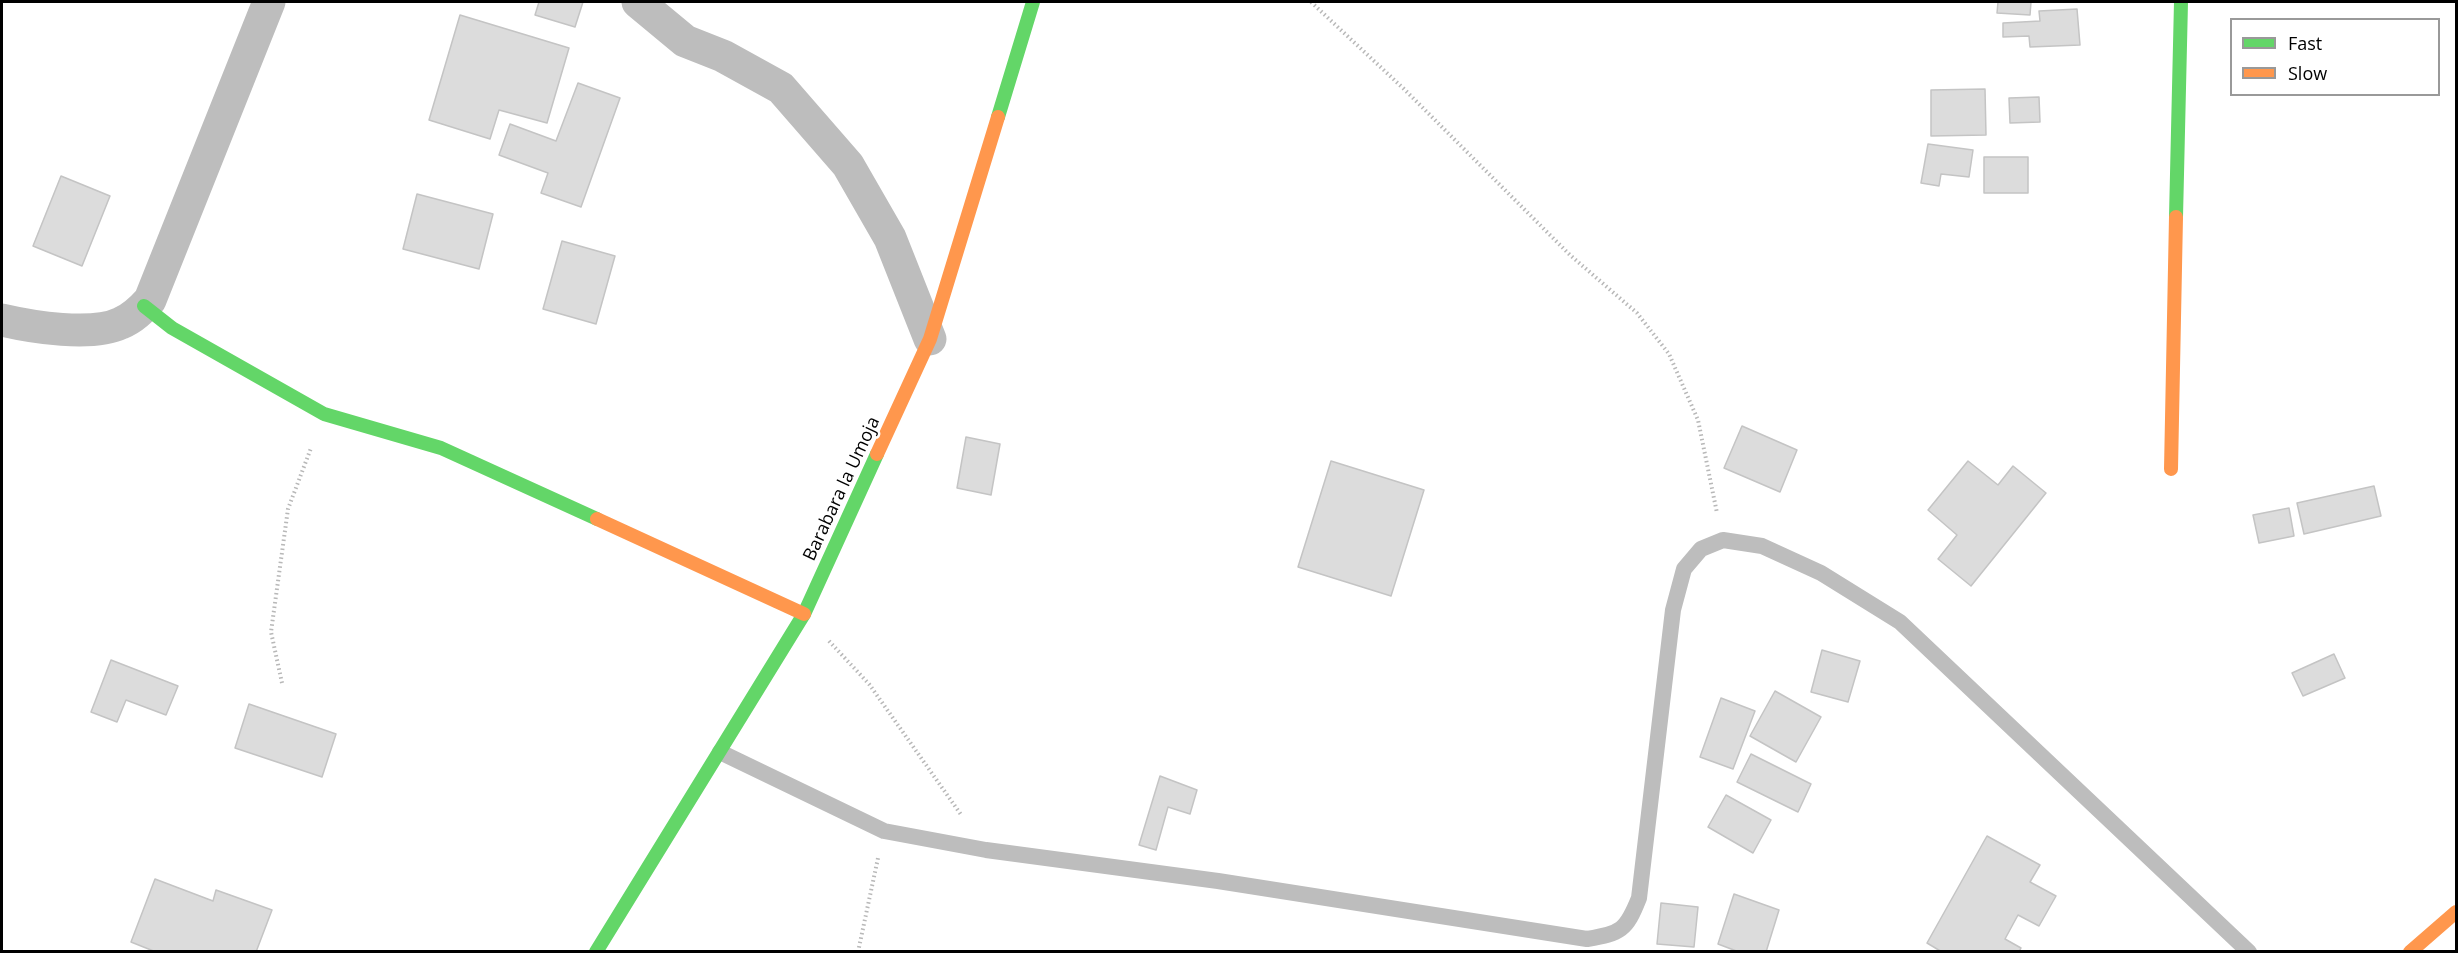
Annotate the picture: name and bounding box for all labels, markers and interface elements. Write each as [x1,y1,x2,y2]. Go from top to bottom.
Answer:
legend [2230,18,2440,96]
text: Fast [2288,31,2322,55]
text: Slow [2288,61,2327,85]
street label: Barabara la Umoja [799,414,885,564]

